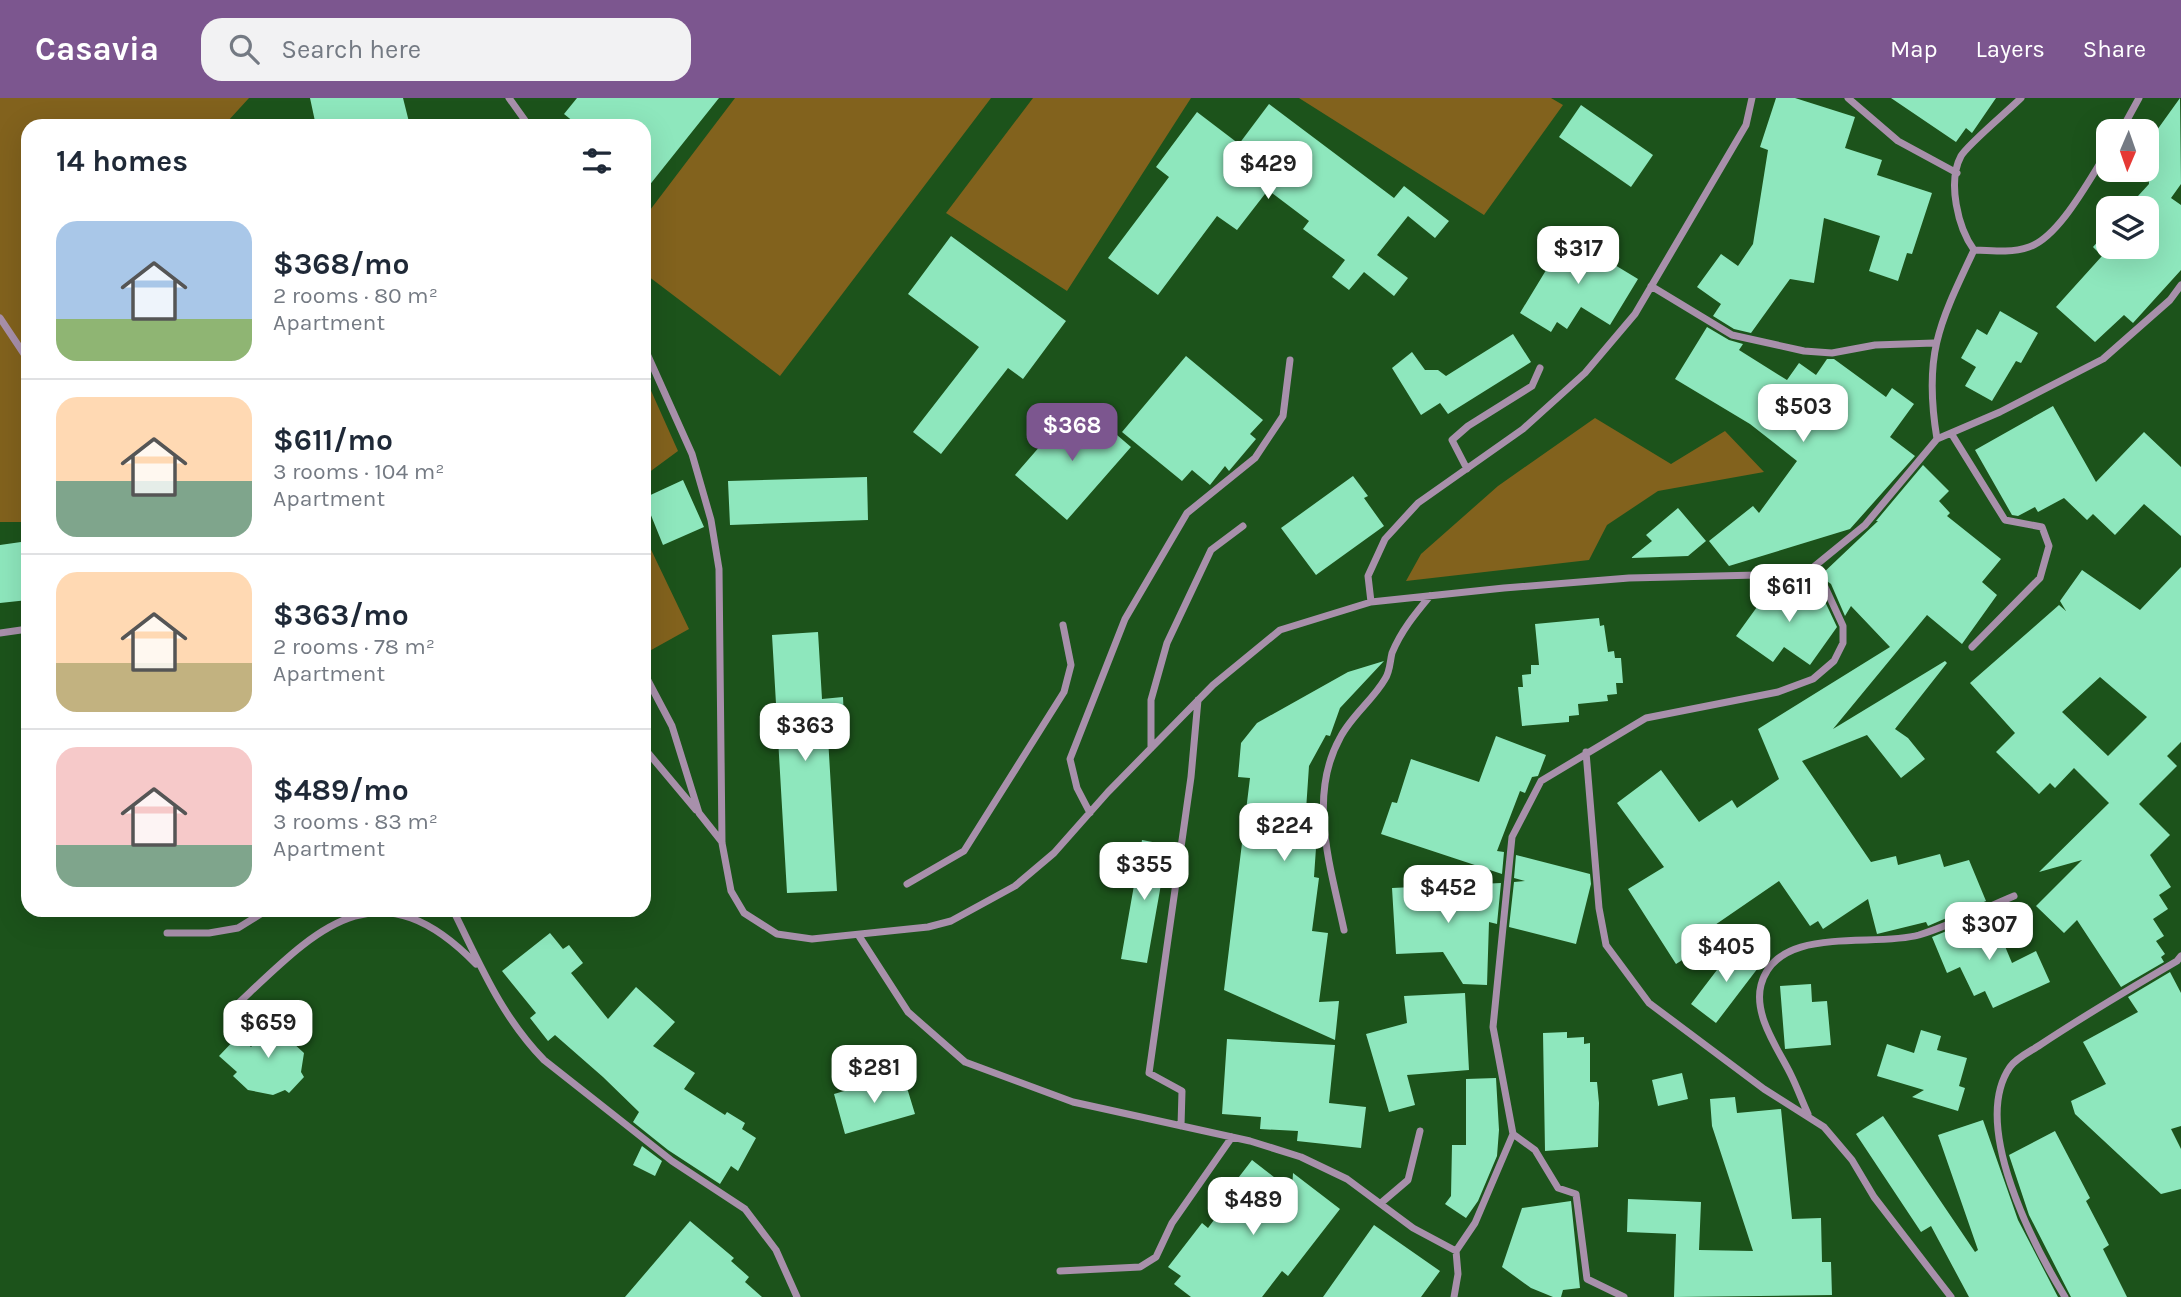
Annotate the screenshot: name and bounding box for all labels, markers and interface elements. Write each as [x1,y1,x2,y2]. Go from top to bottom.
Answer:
search box [201,18,691,81]
text: Casavia [35,30,159,68]
icon: search [225,30,263,68]
text: Search here [281,34,421,65]
text: Map [1890,35,1938,63]
text: Layers [1976,35,2045,63]
text: Share [2083,35,2146,63]
north arrow [2096,119,2160,182]
map controls [2096,119,2159,259]
pin: $429 [1227,141,1309,201]
icon: filters [578,142,616,180]
text: 14 homes [56,143,188,179]
text: $429 [1239,150,1297,177]
button: layers [2096,196,2159,259]
pin: $317 [1537,226,1619,286]
text: $317 [1553,235,1603,262]
text: $368/mo [273,246,410,282]
icon: home [112,249,196,333]
text: 2 rooms · 80 m² [273,282,438,309]
text: Apartment [273,309,385,336]
pin: $503 [1762,384,1844,444]
text: $503 [1774,393,1832,420]
pin: $368 [1031,404,1113,463]
text: $368 [1043,412,1101,439]
text: $611/mo [273,422,393,458]
icon: home [112,425,196,509]
text: 3 rooms · 104 m² [273,458,444,485]
text: Apartment [273,485,385,512]
pin: $611 [1748,564,1830,624]
text: $611 [1766,573,1812,600]
text: $363/mo [273,597,409,633]
icon: home [112,600,196,684]
text: 2 rooms · 78 m² [273,633,435,660]
text: Apartment [273,660,385,687]
pin: $363 [764,704,846,763]
text: $363 [776,712,834,739]
text: $489/mo [273,772,409,808]
icon: home [112,775,196,859]
pin: $224 [1243,804,1325,863]
text: 3 rooms · 83 m² [273,808,438,835]
text: $224 [1255,812,1313,839]
text: Apartment [273,835,385,862]
pin: $355 [1103,842,1185,902]
text: $355 [1116,851,1172,878]
pin: $452 [1407,866,1489,925]
text: $452 [1420,874,1476,901]
pin: $307 [1948,902,2030,962]
text: $307 [1961,911,2017,938]
pin: $405 [1685,924,1767,984]
text: $405 [1697,933,1755,960]
pin: $659 [227,1000,309,1060]
text: $659 [239,1009,297,1036]
pin: $281 [833,1046,915,1105]
text: $281 [848,1054,900,1081]
pin: $489 [1212,1178,1294,1237]
text: $489 [1224,1186,1282,1213]

